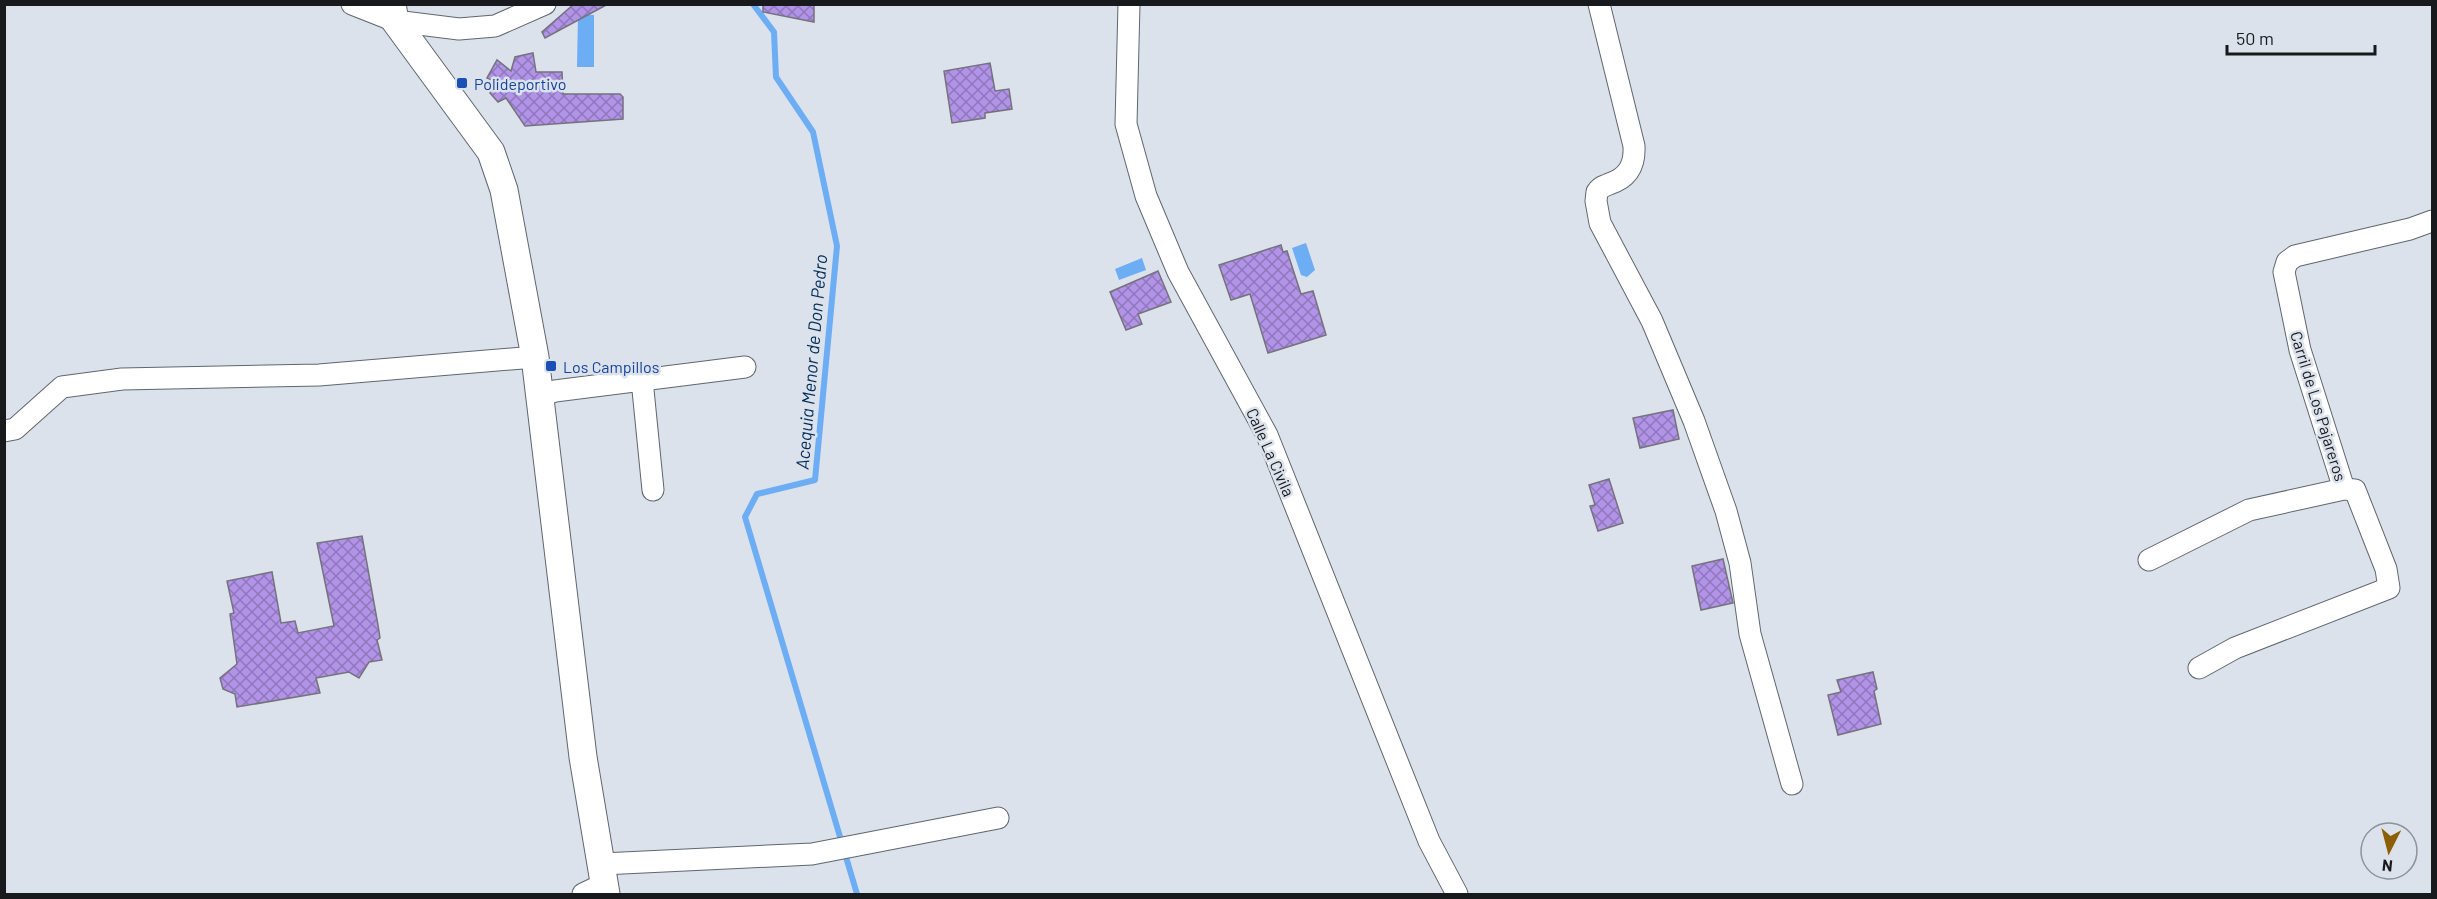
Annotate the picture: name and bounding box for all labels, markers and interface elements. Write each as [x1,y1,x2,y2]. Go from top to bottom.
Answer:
scale bar [2227,18,2376,56]
text: 50 m [2236,27,2274,49]
place label: Polideportivo [474,74,566,93]
marker: Polideportivo [455,76,469,90]
water label: Acequia Menor de Don Pedro [791,254,831,470]
street label: Carril de Los Pajareros [2287,329,2351,483]
place label: Los Campillos [563,357,659,376]
marker: Los Campillos [544,359,558,373]
street label: Calle La Civila [1243,405,1299,499]
north arrow [2359,821,2419,881]
text: N [2381,856,2394,876]

